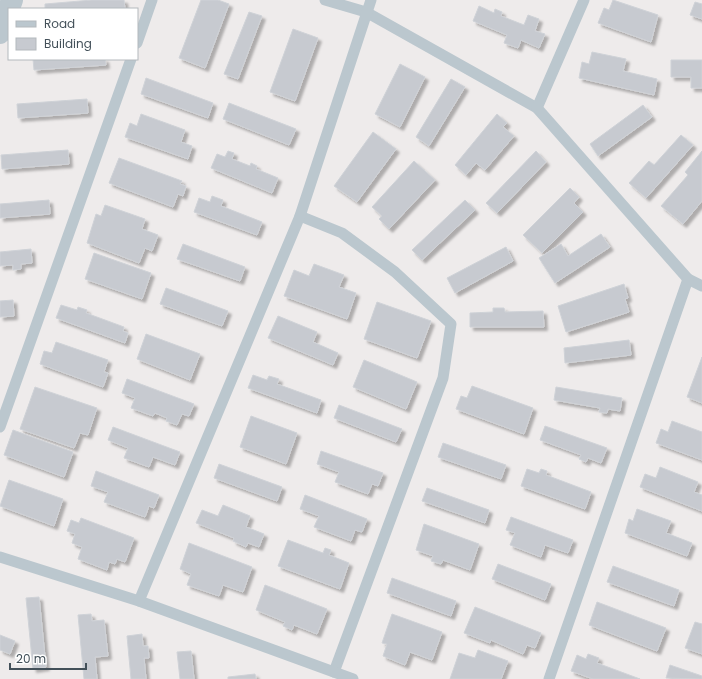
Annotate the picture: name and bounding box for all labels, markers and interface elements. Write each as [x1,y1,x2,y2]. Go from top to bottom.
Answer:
legend [8,8,138,60]
text: Road [44,15,75,32]
text: Building [44,35,92,52]
scale bar [10,645,86,671]
text: 20 m [16,650,46,667]

